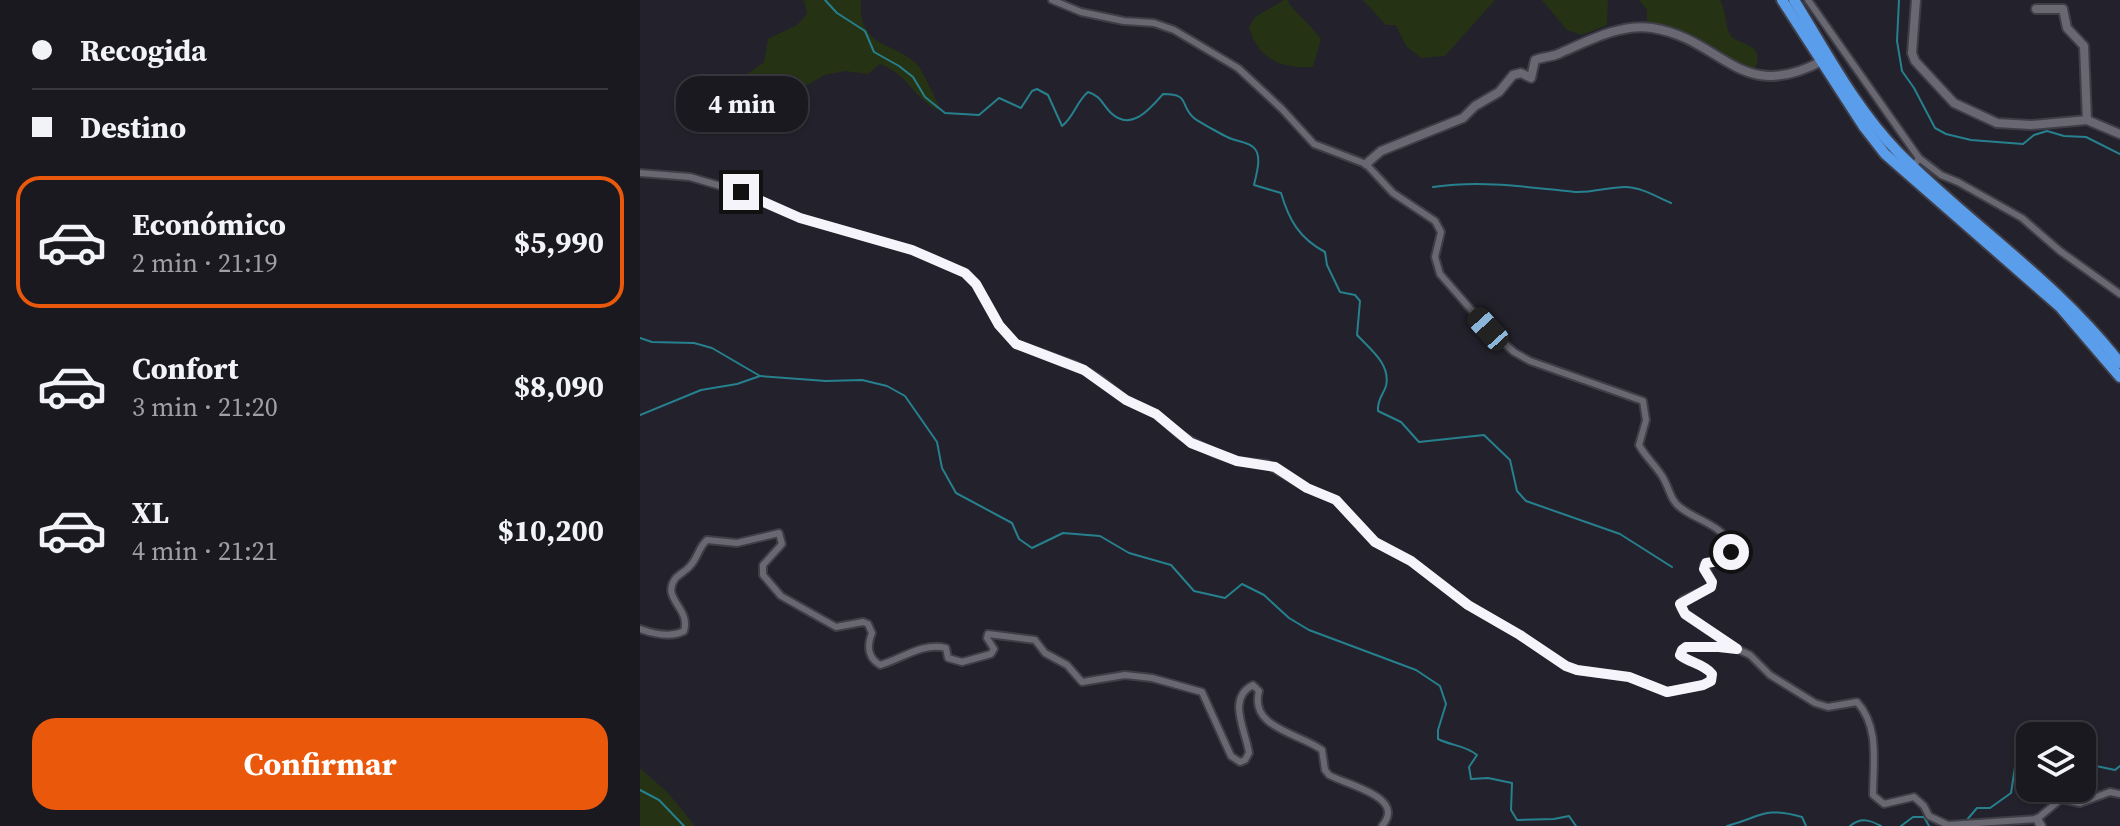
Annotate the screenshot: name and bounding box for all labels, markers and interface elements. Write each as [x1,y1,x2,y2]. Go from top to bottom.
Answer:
text: Recogida [80,30,207,71]
callout: 4 min [675,76,807,132]
text: 4 min [708,86,776,122]
text: Destino [80,107,186,148]
route end [723,174,759,210]
text: Económico [132,204,286,245]
icon: car [36,206,108,278]
text: $5,990 [514,222,604,263]
text: 2 min · 21:19 [132,245,278,281]
car [1463,303,1513,355]
text: Confort [132,348,238,389]
icon: car [36,350,108,422]
text: $8,090 [514,366,604,407]
text: 3 min · 21:20 [132,389,278,425]
text: XL [132,492,169,533]
icon: car [36,494,108,566]
text: $10,200 [497,510,604,551]
text: 4 min · 21:21 [132,533,278,569]
route start [1713,534,1749,570]
button: Confirmar [32,718,608,810]
map controls [2016,722,2096,802]
button: layers [2016,722,2096,802]

